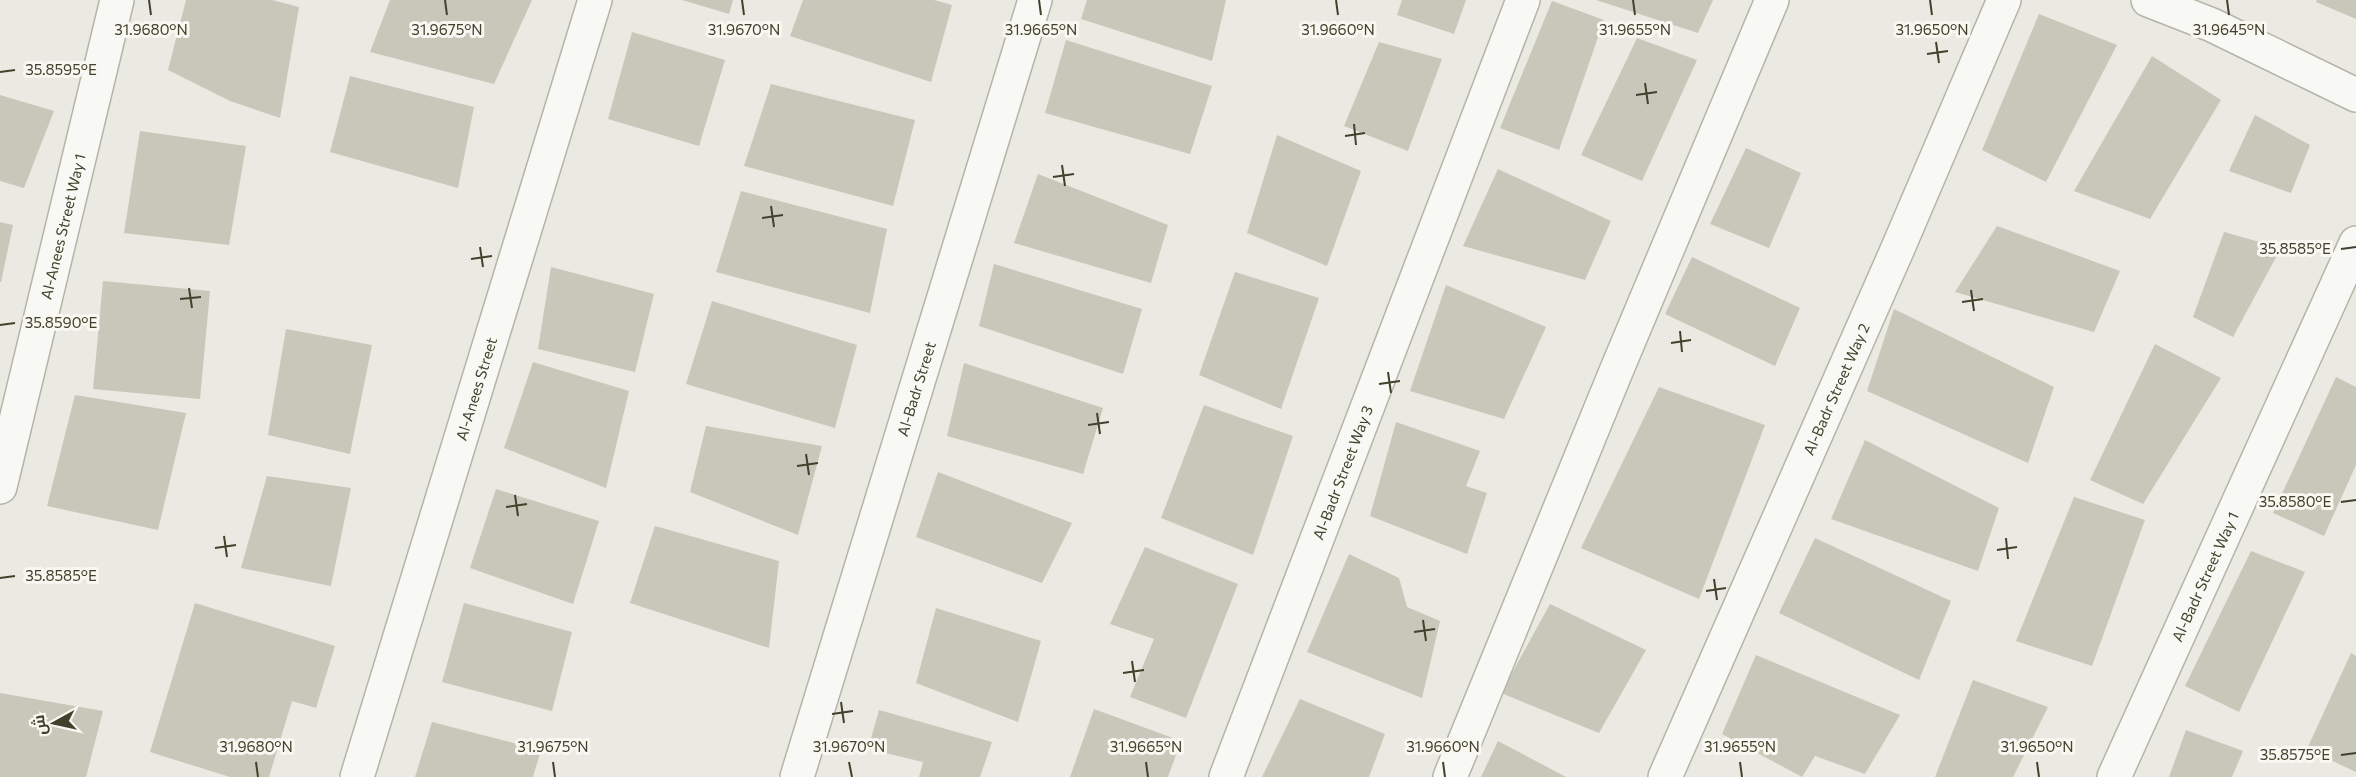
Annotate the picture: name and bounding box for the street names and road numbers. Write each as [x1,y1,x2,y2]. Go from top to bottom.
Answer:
street label: Al-Anees Street Way 1 [36,152,89,301]
street label: Al-Badr Street Way 2 [1799,320,1873,458]
street label: Al-Anees Street [452,335,500,443]
street label: Al-Badr Street [893,339,939,438]
street label: Al-Badr Street Way 3 [1309,403,1376,542]
street label: Al-Badr Street Way 1 [2168,509,2242,644]

